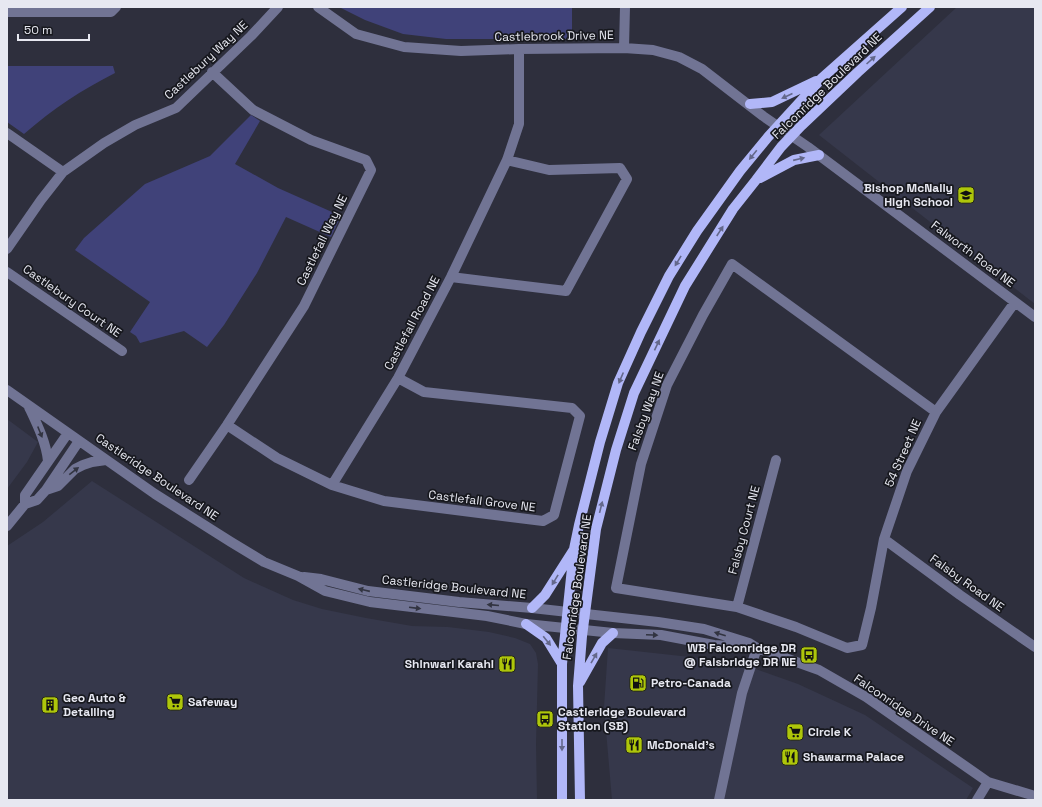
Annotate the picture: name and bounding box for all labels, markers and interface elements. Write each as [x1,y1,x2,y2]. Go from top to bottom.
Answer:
scale bar [18,16,89,42]
street label: Castlebury Way NE [161,17,251,103]
text: 50 m [24,22,52,38]
street label: Castlebrook Drive NE [494,27,614,45]
street label: Falconridge Boulevard NE [769,29,886,143]
one-way arrow [866,55,876,65]
one-way arrow [781,92,793,99]
one-way arrow [749,150,757,161]
one-way arrow [793,156,806,162]
place label: Bishop McNally High School [864,180,953,210]
school or university icon: Bishop McNally High School [956,185,976,205]
street label: Castlefall Way NE [293,192,351,288]
street label: Falworth Road NE [928,217,1018,291]
one-way arrow [716,225,723,237]
one-way arrow [675,256,682,267]
street label: Castlebury Court NE [20,261,125,341]
street label: Castlefall Road NE [380,273,444,373]
one-way arrow [654,339,660,350]
street label: Falsby Way NE [624,369,668,453]
one-way arrow [617,372,623,384]
street label: 54 Street NE [881,417,925,489]
one-way arrow [38,427,44,439]
street label: Castleridge Boulevard NE [92,430,222,524]
one-way arrow [69,467,80,475]
street label: Falsby Court NE [724,484,764,576]
street label: Castlefall Grove NE [428,486,537,516]
one-way arrow [599,501,605,513]
street label: Falconridge Boulevard NE [559,513,595,661]
street label: Falsby Road NE [927,551,1007,615]
street label: Castleridge Boulevard NE [381,571,527,603]
one-way arrow [551,574,558,586]
one-way arrow [358,586,371,592]
one-way arrow [487,602,499,609]
one-way arrow [409,605,421,611]
one-way arrow [714,631,726,637]
one-way arrow [646,632,659,638]
one-way arrow [543,635,552,646]
place label: WB Falconridge DR @ Falsbridge DR NE [684,640,796,670]
bus stop icon: WB Falconridge DR @ Falsbridge DR NE [799,645,819,665]
one-way arrow [590,652,597,664]
restaurant icon: Shinwari Karahi [497,654,517,674]
place label: Shinwari Karahi [405,656,494,672]
street label: Falconridge Drive NE [851,670,958,750]
fuel station icon: Petro-Canada [628,673,648,693]
place label: Petro-Canada [651,675,731,691]
place label: Geo Auto & Detailing [63,690,126,720]
supermarket icon: Safeway [165,692,185,712]
place label: Safeway [188,694,237,710]
building icon: Geo Auto & Detailing [40,695,60,715]
place label: Castleridge Boulevard Station (SB) [558,704,686,734]
bus stop icon: Castleridge Boulevard Station (SB) [535,709,555,729]
supermarket icon: Circle K [785,722,805,742]
place label: Circle K [808,724,852,740]
restaurant icon: McDonald's [624,735,644,755]
place label: McDonald's [647,737,715,753]
one-way arrow [559,739,565,752]
restaurant icon: Shawarma Palace [780,747,800,767]
place label: Shawarma Palace [803,749,904,765]

